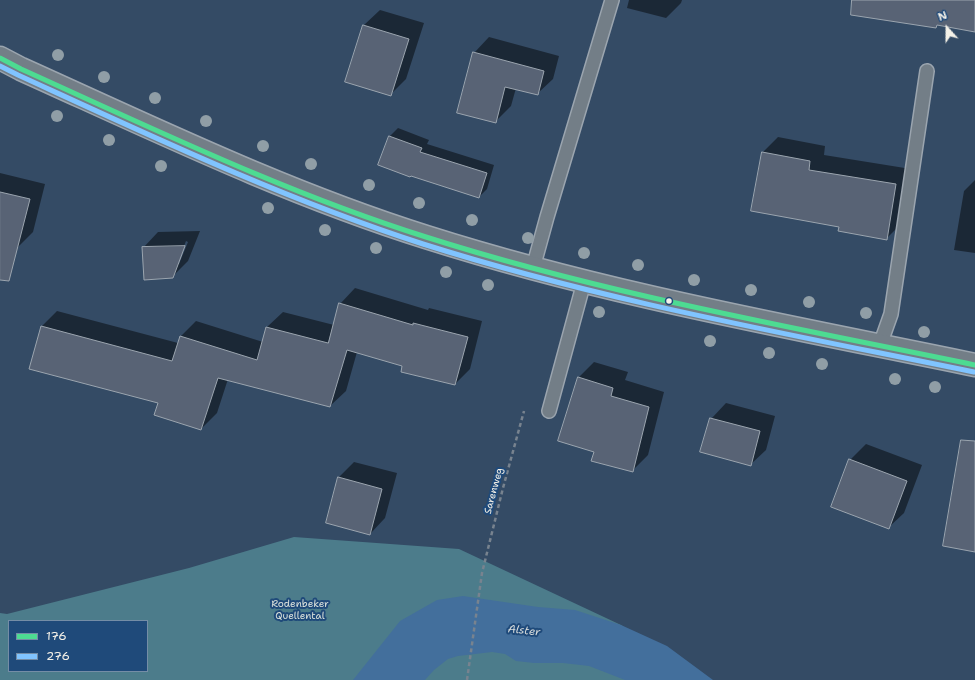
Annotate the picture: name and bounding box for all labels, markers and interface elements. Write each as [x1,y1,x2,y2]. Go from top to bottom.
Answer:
north arrow [927,8,967,48]
text: N [936,8,949,25]
unlabelled marker [664,296,674,306]
street label: Sarenweg [482,467,506,515]
park label: Rodenbeker Quellental [271,598,329,622]
legend [8,620,148,672]
water label: Alster [507,623,541,639]
text: 176 [46,628,67,644]
text: 276 [46,648,70,664]

